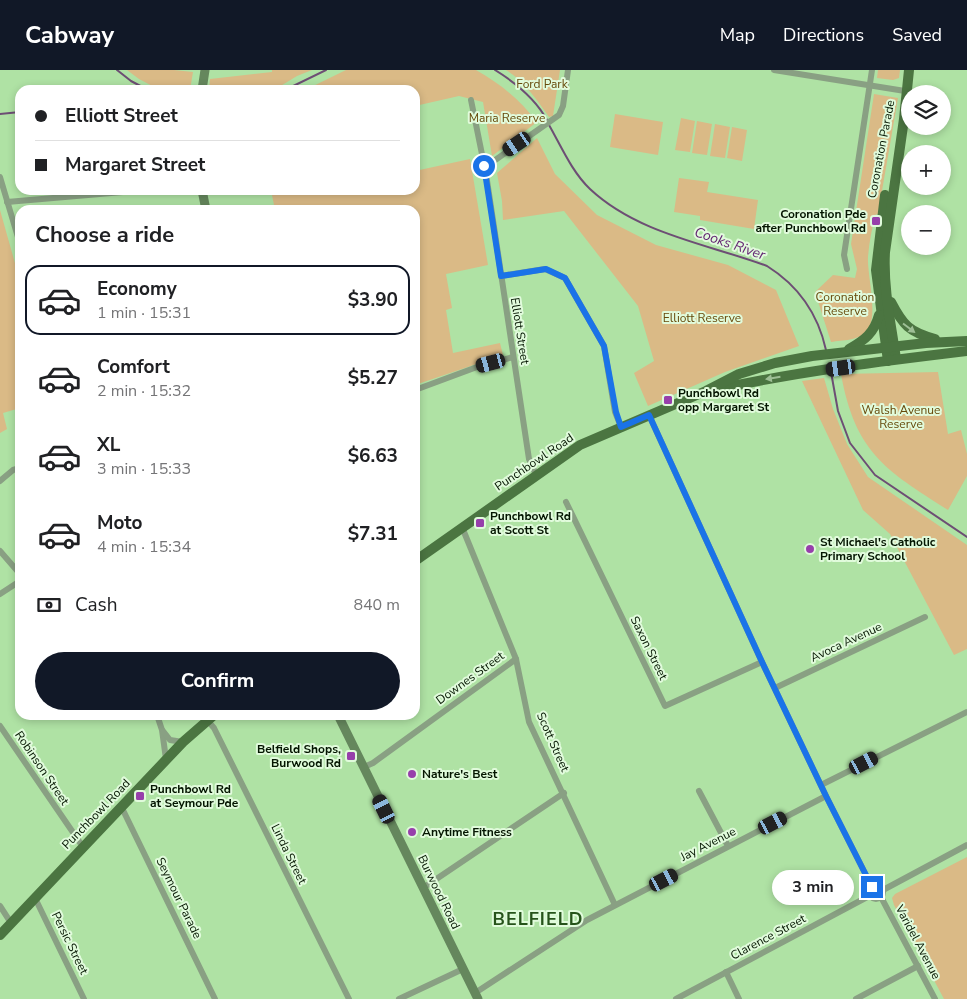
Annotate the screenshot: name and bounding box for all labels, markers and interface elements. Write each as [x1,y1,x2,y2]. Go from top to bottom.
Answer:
text: Cabway [25,19,114,51]
text: Map [720,23,755,47]
text: Directions [783,23,864,47]
text: Saved [892,23,942,47]
park label: Ford Park [516,76,569,92]
map controls [901,85,951,255]
button: layers [901,85,951,135]
street label: Coronation Parade [864,99,898,199]
text: Elliott Street [65,103,178,129]
park label: Maria Reserve [469,110,545,126]
car [500,129,533,159]
button: + [901,145,951,195]
text: Margaret Street [65,152,205,178]
route start [473,155,495,177]
button: − [901,205,951,255]
place label: Coronation Pde after Punchbowl Rd [755,206,866,236]
marker: Coronation Pde after Punchbowl Rd [870,215,882,227]
text: Choose a ride [35,220,174,250]
water label: Cooks River [692,222,769,265]
text: Economy [97,276,177,302]
icon: car [37,278,82,323]
text: $3.90 [348,287,398,313]
park label: Coronation Reserve [816,289,874,319]
street label: Elliott Street [507,296,533,366]
text: 1 min · 15:31 [97,302,191,324]
park label: Elliott Reserve [663,310,741,326]
one-way arrow [903,323,916,333]
car [474,352,507,374]
text: Comfort [97,354,170,380]
icon: car [37,356,82,401]
car [825,358,856,378]
text: $5.27 [348,365,398,391]
one-way arrow [765,375,781,383]
text: 2 min · 15:32 [97,380,191,402]
place label: Punchbowl Rd opp Margaret St [678,385,769,415]
marker: Punchbowl Rd opp Margaret St [662,394,674,406]
park label: Walsh Avenue Reserve [862,402,940,432]
street label: Punchbowl Road [492,430,576,494]
text: XL [97,432,120,458]
icon: car [37,434,82,479]
text: $6.63 [348,443,398,469]
text: 3 min · 15:33 [97,458,191,480]
place label: Punchbowl Rd at Scott St [490,508,571,538]
text: Moto [97,510,143,536]
icon: car [37,512,82,557]
marker: Punchbowl Rd at Scott St [474,517,486,529]
text: $7.31 [348,521,398,547]
place label: St Michael's Catholic Primary School [820,534,936,564]
text: 4 min · 15:34 [97,536,191,558]
marker: St Michael's Catholic Primary School [804,543,816,555]
icon: cash [35,591,63,619]
text: Cash [75,592,117,618]
text: 840 m [353,594,400,616]
street label: Saxon Street [627,613,672,683]
street label: Avoca Avenue [808,618,884,666]
street label: Downes Street [433,647,508,708]
button: Confirm [35,652,400,710]
street label: Scott Street [533,710,574,775]
street label: Robinson Street [11,728,73,809]
place label: Belfield Shops, Burwood Rd [257,741,341,771]
marker: Belfield Shops, Burwood Rd [345,750,357,762]
car [847,750,880,776]
place label: Nature's Best [422,766,498,782]
marker: Nature's Best [406,768,418,780]
street label: Punchbowl Road [58,775,134,853]
place label: Punchbowl Rd at Seymour Pde [150,781,239,811]
marker: Punchbowl Rd at Seymour Pde [134,790,146,802]
car [370,792,397,826]
car [756,810,789,836]
street label: Linda Street [267,821,311,888]
street label: Jay Avenue [677,823,738,865]
place label: Anytime Fitness [422,824,512,840]
marker: Anytime Fitness [406,826,418,838]
street label: Burwood Road [414,852,464,932]
street label: Seymour Parade [152,855,206,941]
car [647,867,680,893]
callout: 3 min [772,870,854,904]
text: 3 min [792,876,834,898]
route end [861,876,883,898]
street label: Varidel Avenue [891,901,944,982]
district label: BELFIELD [493,907,584,931]
street label: Persic Street [48,909,92,978]
street label: Clarence Street [728,910,809,964]

